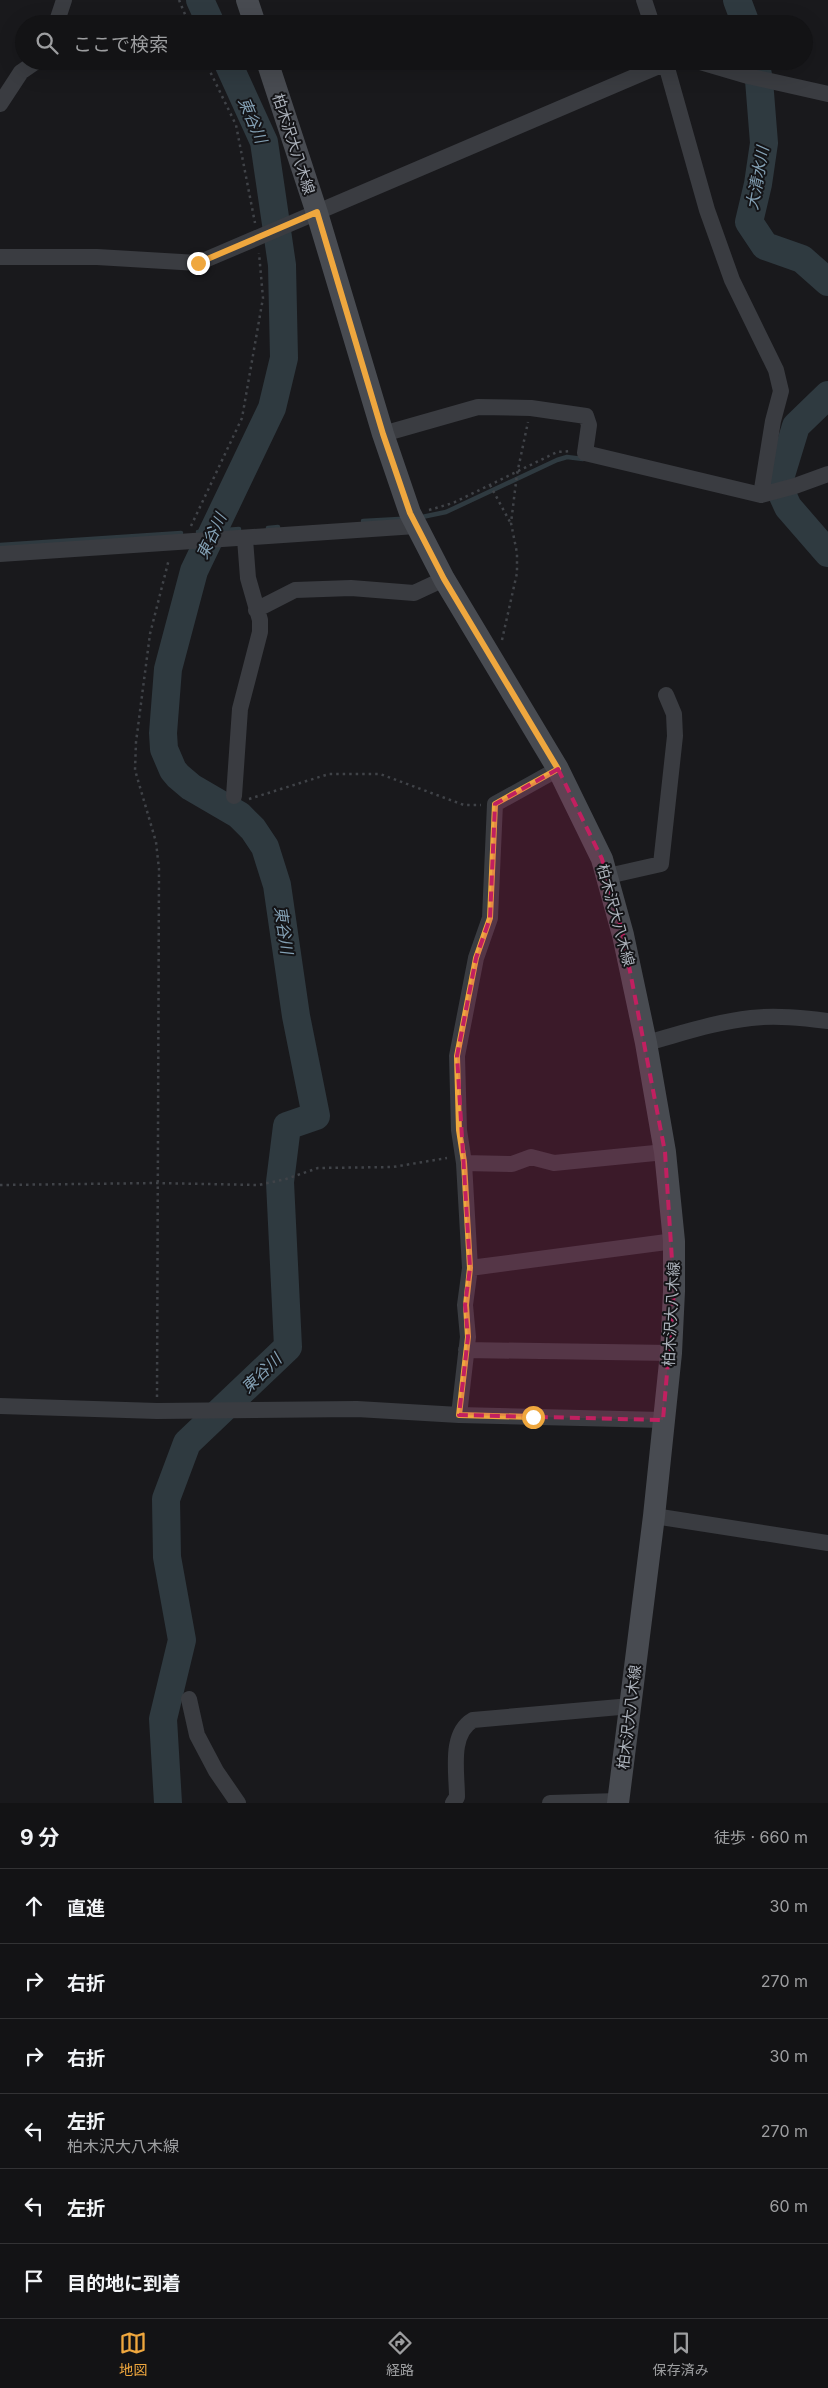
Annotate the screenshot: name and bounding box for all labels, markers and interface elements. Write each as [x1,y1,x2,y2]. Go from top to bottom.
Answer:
search box [15,15,813,70]
icon: search [33,29,61,57]
text: ここで検索 [73,33,168,56]
street label: 柏木沢大八木線 [269,91,319,197]
water label: 東谷川 [234,94,272,148]
water label: 大清水川 [742,143,773,211]
route end [187,252,210,275]
water label: 東谷川 [192,508,231,562]
street label: 柏木沢大八木線 [593,862,639,968]
water label: 東谷川 [271,905,298,957]
street label: 柏木沢大八木線 [659,1261,683,1367]
water label: 東谷川 [237,1348,287,1397]
route start [522,1406,545,1429]
street label: 柏木沢大八木線 [613,1664,645,1770]
text: 9 分 [20,1825,60,1850]
text: 徒歩 · 660 m [714,1827,808,1847]
icon: ahead [20,1892,48,1920]
text: 30 m [770,1896,808,1916]
text: 直進 [67,1897,105,1920]
icon: right [20,1967,48,1995]
text: 270 m [761,1971,808,1991]
text: 右折 [67,1972,105,1995]
icon: right [20,2042,48,2070]
text: 30 m [770,2046,808,2066]
text: 右折 [67,2047,105,2070]
text: 左折 [67,2110,105,2133]
icon: left [20,2117,48,2145]
text: 270 m [761,2121,808,2141]
text: 柏木沢大八木線 [67,2136,179,2156]
icon: left [20,2192,48,2220]
text: 60 m [769,2196,808,2216]
text: 左折 [67,2197,105,2220]
icon: arrive [20,2267,48,2295]
text: 目的地に到着 [67,2272,181,2295]
tab: 地図 [119,2329,147,2379]
tab: 経路 [386,2329,414,2379]
tab: 保存済み [653,2329,709,2379]

